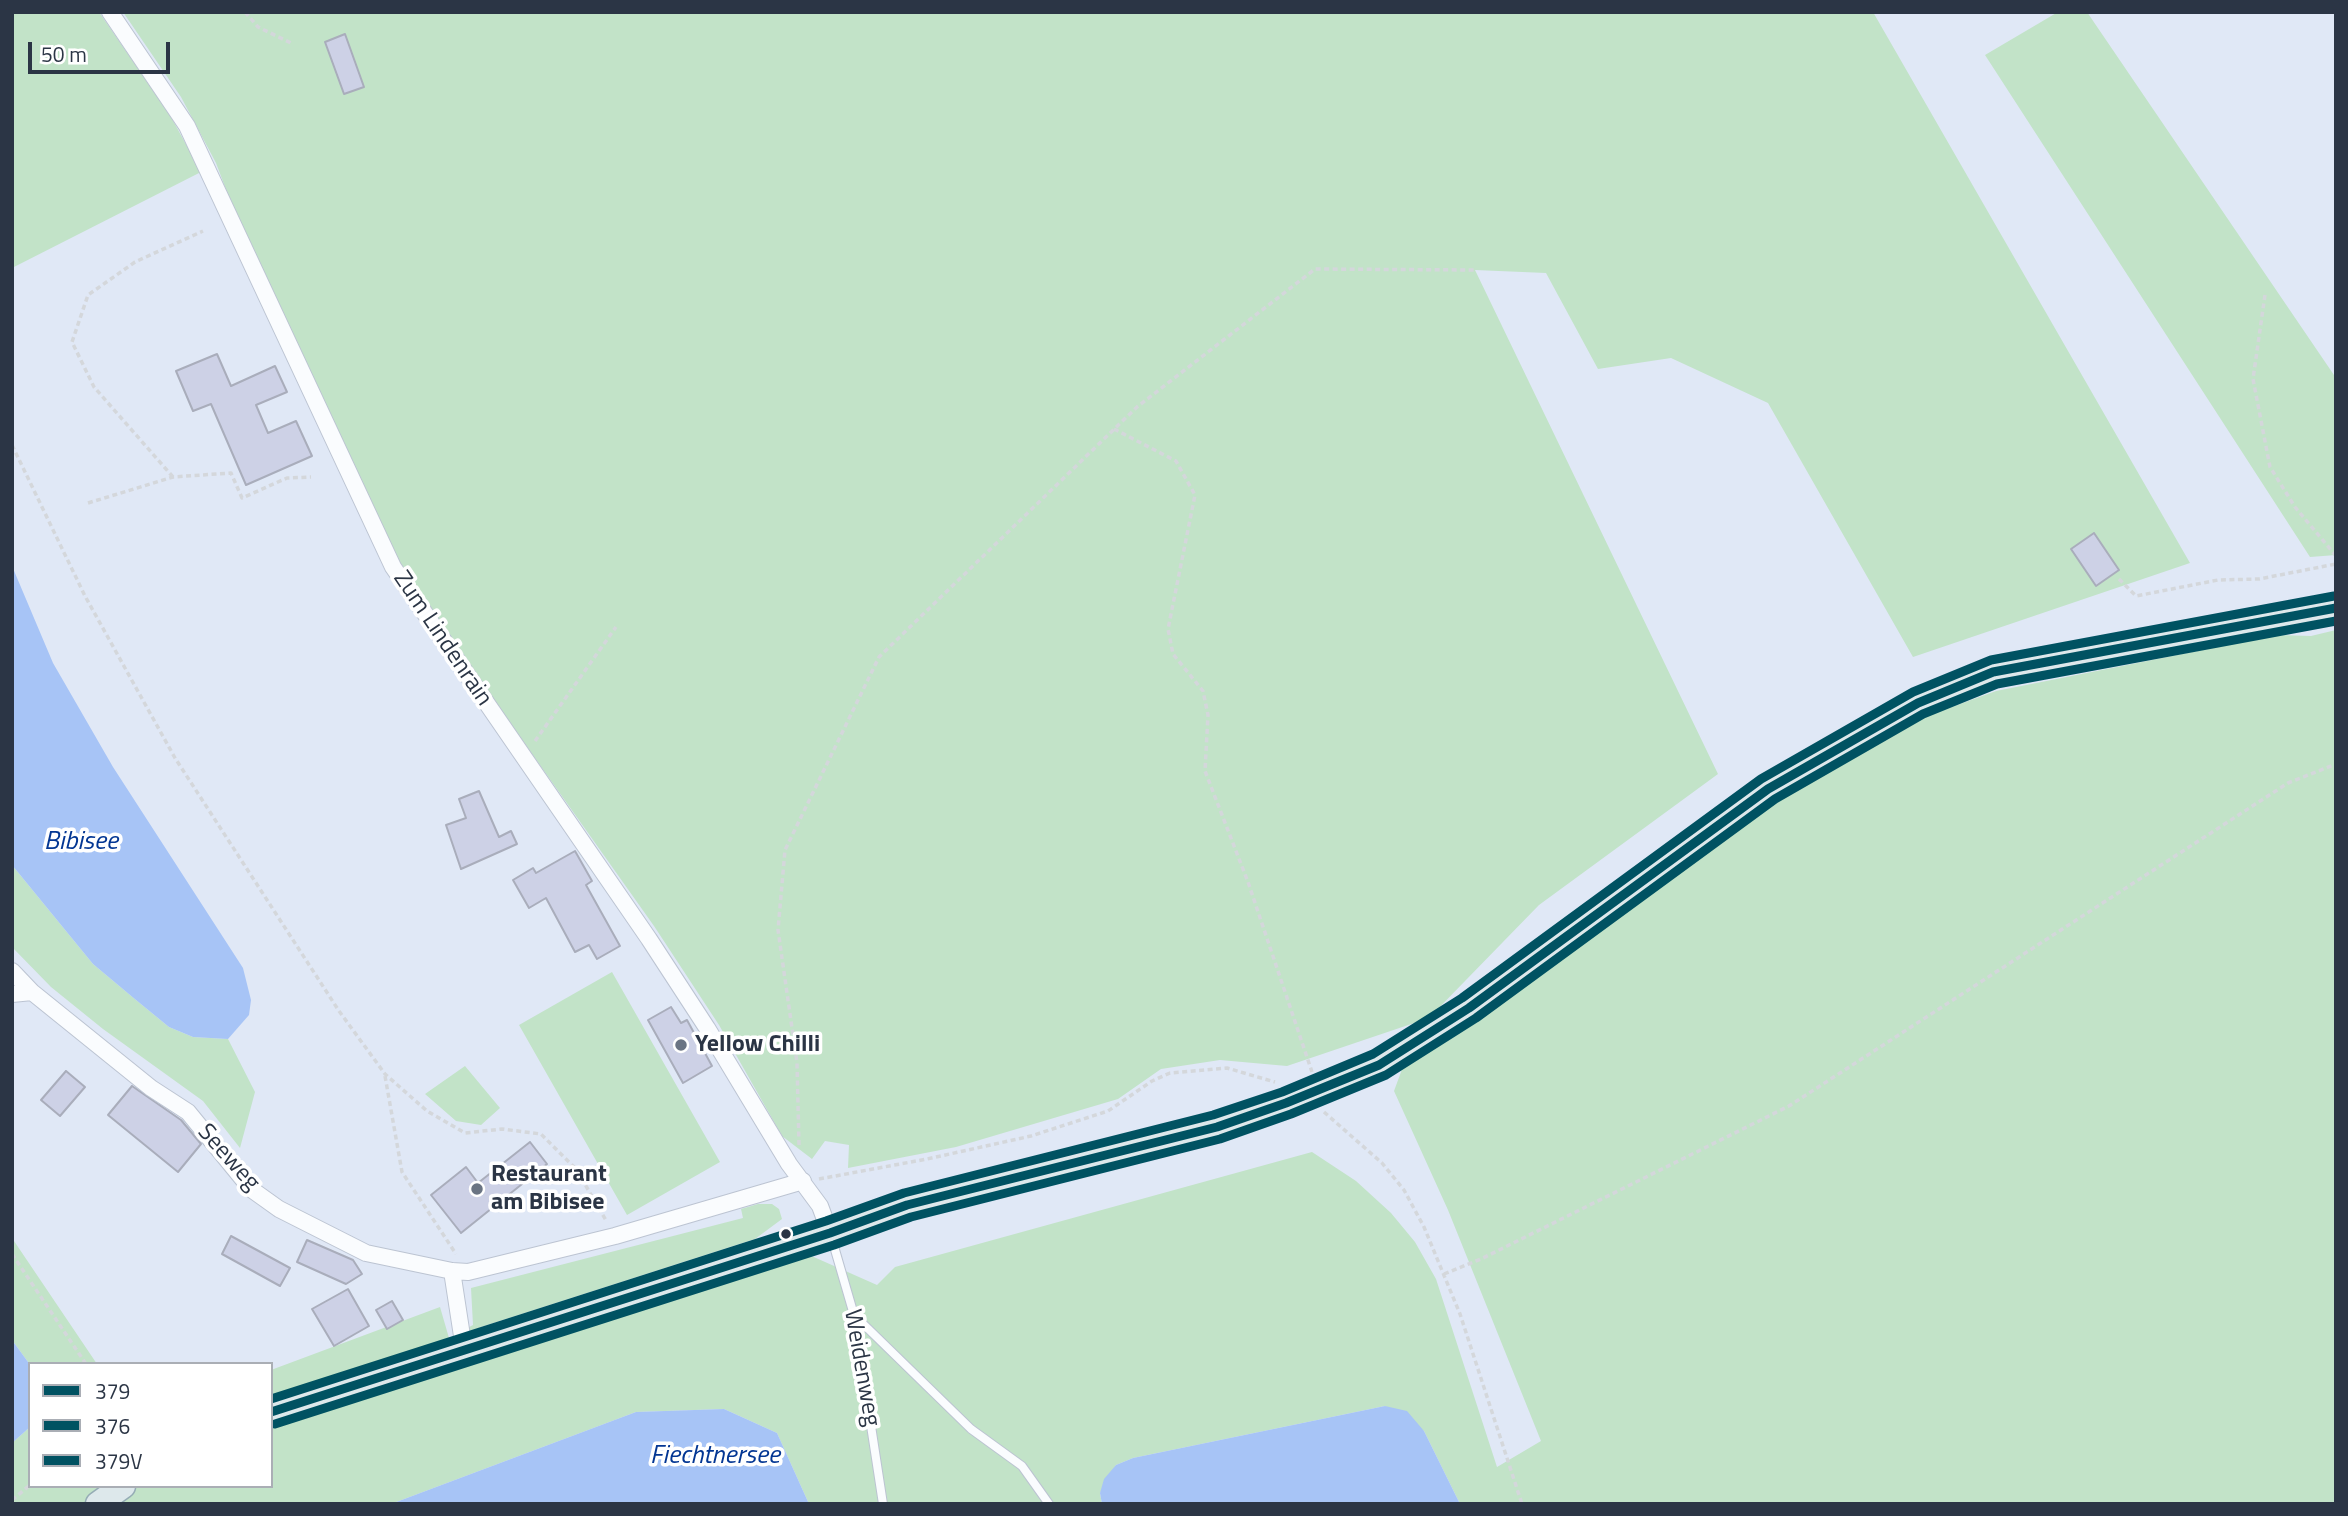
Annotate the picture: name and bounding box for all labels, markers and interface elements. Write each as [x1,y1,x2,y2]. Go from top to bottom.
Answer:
scale bar [32,28,173,72]
text: 50 m [41,38,87,70]
street label: Zum Lindenrain [386,566,498,712]
water label: Bibisee [44,827,118,859]
place label: Yellow Chilli [695,1031,820,1059]
marker: Yellow Chilli [673,1037,689,1053]
street label: Seeweg [191,1119,265,1197]
place label: Restaurant am Bibisee [491,1161,607,1217]
marker: Restaurant am Bibisee [469,1181,485,1197]
unlabelled marker [779,1227,793,1241]
street label: Weidenweg [837,1307,885,1429]
legend [28,1362,273,1488]
text: 379 [95,1375,130,1407]
text: 376 [95,1410,130,1442]
water label: Fiechtnersee [650,1441,780,1473]
text: 379V [95,1445,143,1477]

